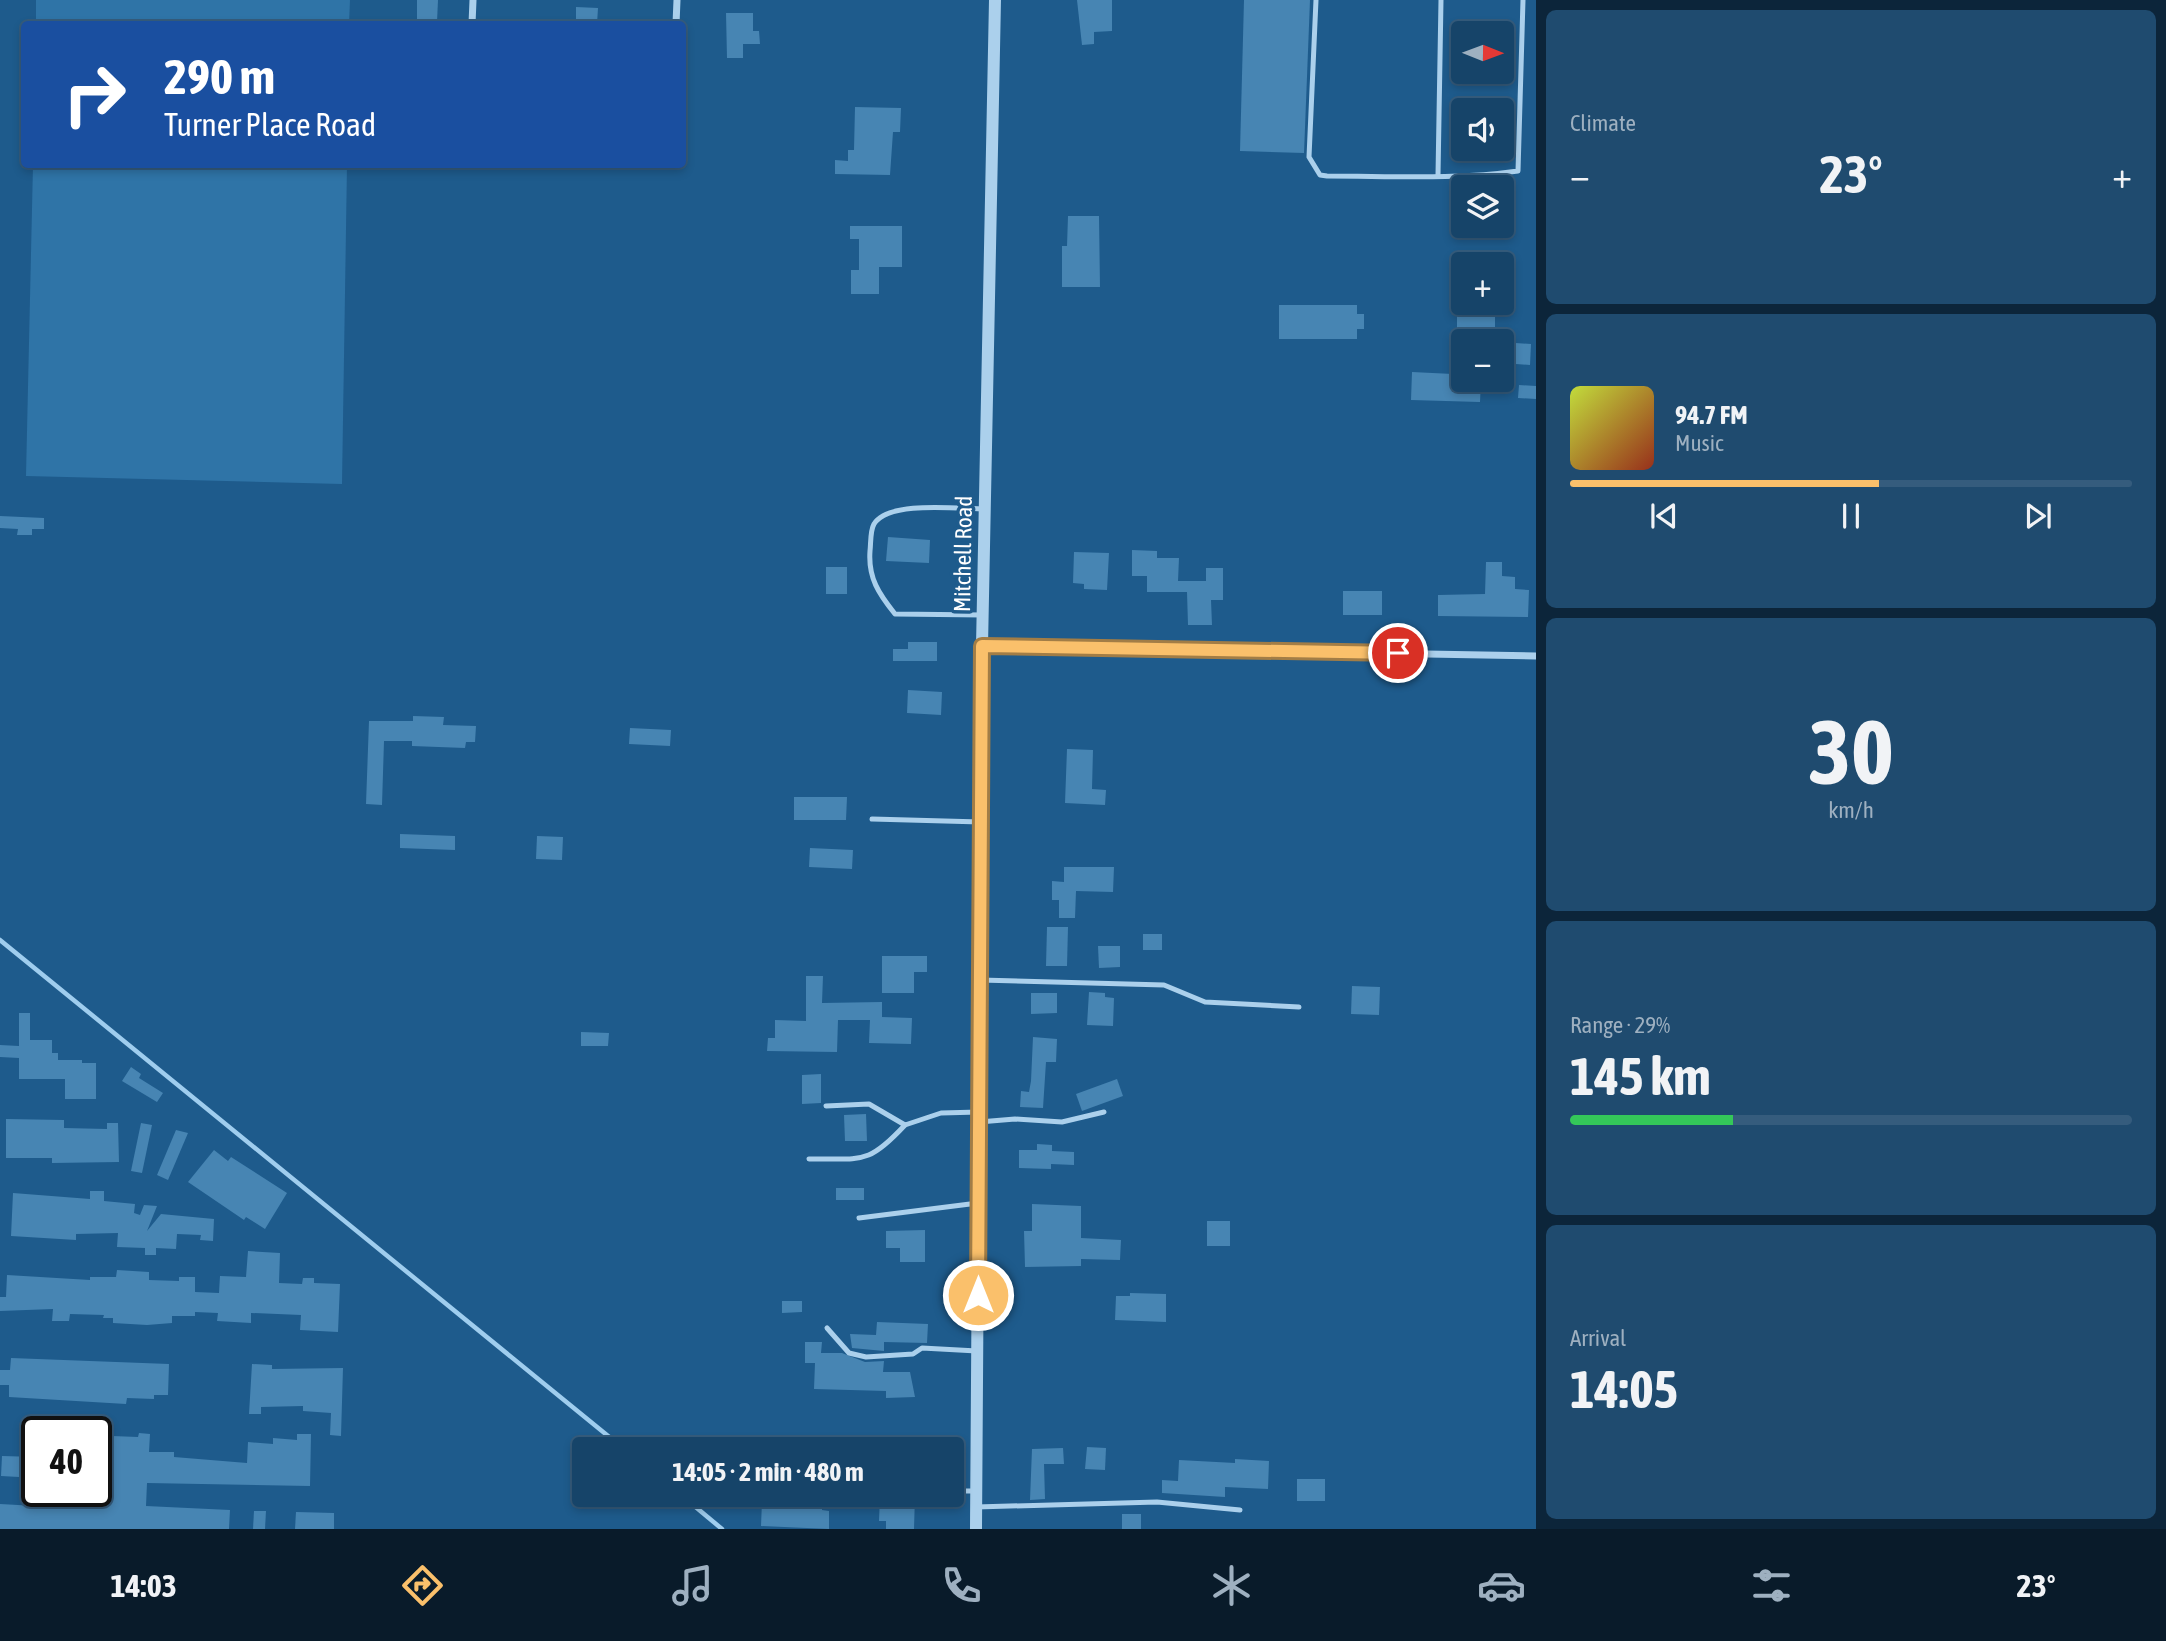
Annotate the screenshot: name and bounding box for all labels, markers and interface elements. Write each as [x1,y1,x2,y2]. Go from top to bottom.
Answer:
north arrow [1451,21,1514,84]
map controls [1451,21,1514,392]
text: 290 m [164,48,275,104]
icon: right [49,49,140,140]
button: sound [1451,98,1514,161]
text: Turner Place Road [164,106,376,143]
text: Climate [1570,110,1636,136]
text: 23° [1819,144,1883,204]
text: − [1570,153,1590,196]
text: + [2112,153,2132,196]
button: layers [1451,175,1514,238]
button: + [1451,252,1514,315]
button: − [1451,329,1514,392]
text: 94.7 FM [1675,400,1748,430]
text: Music [1675,430,1723,456]
street label: Mitchell Road [949,496,977,612]
icon: previous [1645,497,1683,535]
icon: pause [1832,497,1870,535]
icon: next [2019,497,2057,535]
pin [1368,623,1428,683]
icon: arrive [1379,634,1417,672]
text: 30 [1808,699,1894,803]
text: km/h [1828,797,1874,823]
text: Range · 29% [1570,1012,1670,1038]
text: 145 km [1570,1046,1711,1106]
position arrow [941,1258,1015,1332]
text: Arrival [1570,1325,1626,1351]
text: 14:05 [1570,1359,1678,1419]
speed limit sign: 40 [21,1416,112,1507]
text: 14:05 · 2 min · 480 m [672,1457,864,1487]
icon: directions [398,1561,447,1610]
icon: music [668,1561,717,1610]
icon: phone [937,1561,986,1610]
icon: climate [1207,1561,1256,1610]
icon: car [1477,1561,1526,1610]
icon: filters [1747,1561,1796,1610]
text: 14:03 [110,1567,177,1604]
text: 23° [2017,1567,2056,1604]

